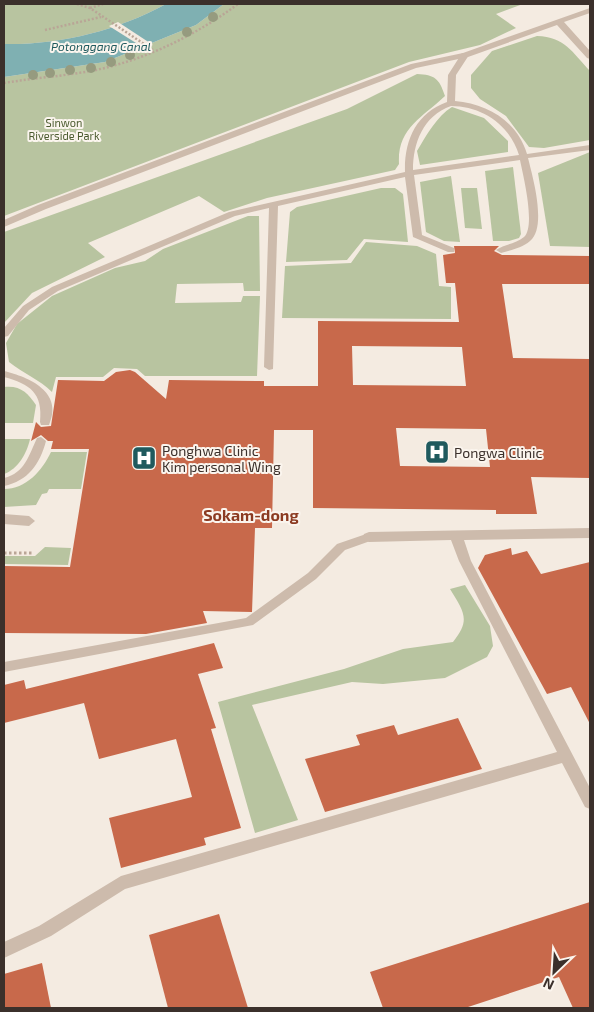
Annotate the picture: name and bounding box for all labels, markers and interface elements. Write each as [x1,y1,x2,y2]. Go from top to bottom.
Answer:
water label: Potonggang Canal [51,39,151,53]
park label: Sinwon Riverside Park [28,116,100,142]
hospital icon: Pongwa Clinic [424,439,450,465]
place label: Ponghwa Clinic Kim personal Wing [162,442,281,475]
place label: Pongwa Clinic [454,444,543,461]
hospital icon: Ponghwa Clinic Kim personal Wing [131,445,157,471]
district label: Sokam-dong [203,505,299,524]
north arrow [529,947,579,997]
text: N [540,974,556,994]

